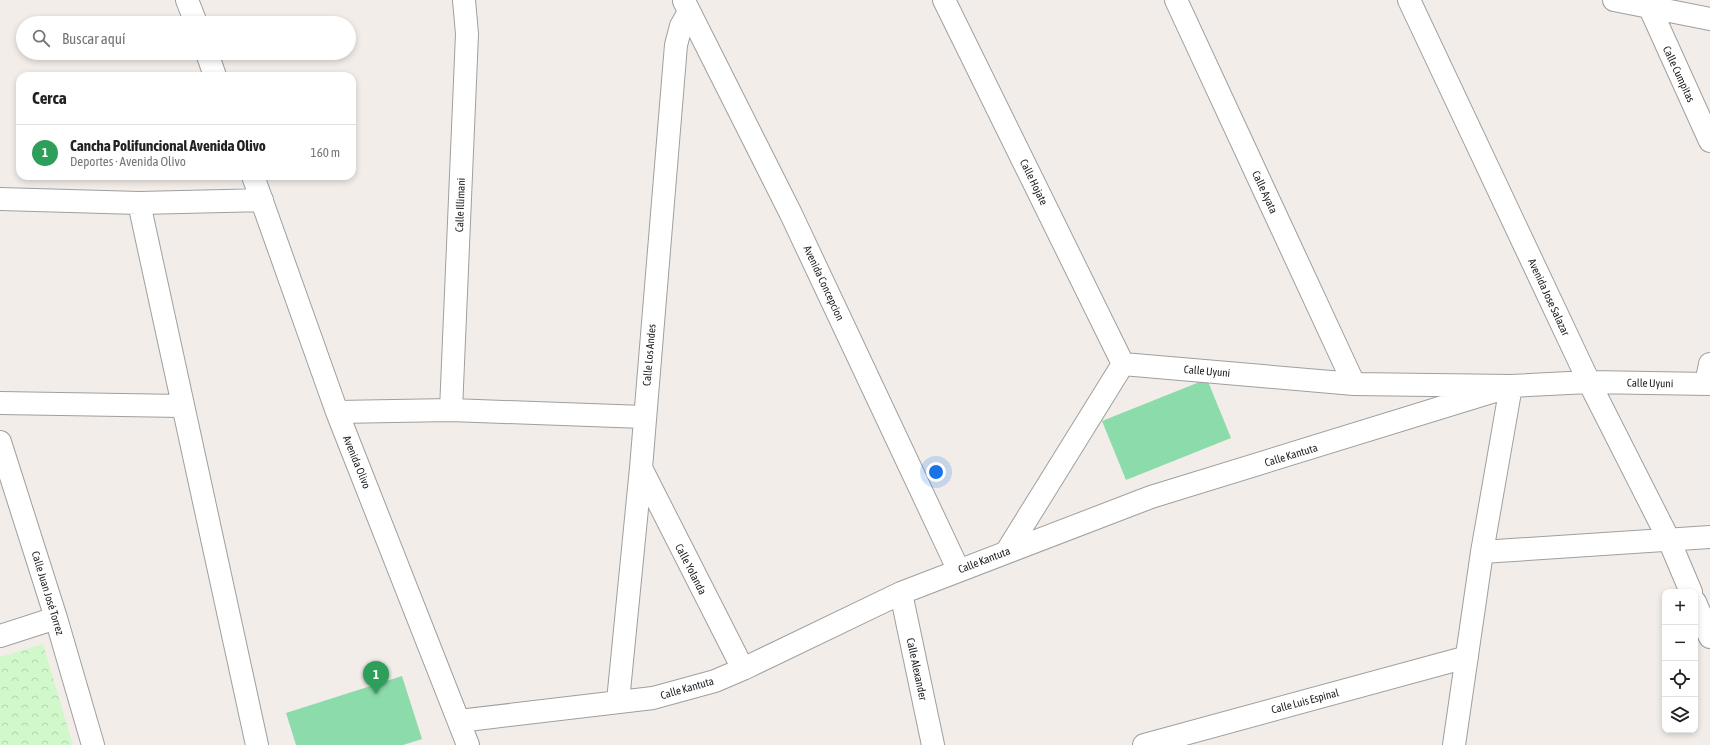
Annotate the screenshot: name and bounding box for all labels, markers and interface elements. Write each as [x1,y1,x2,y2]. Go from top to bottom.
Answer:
search box [16,16,356,60]
icon: search [30,27,52,49]
text: Buscar aquí [62,30,125,47]
street label: Calle Cumpitas [1661,44,1697,104]
text: Cerca [32,88,67,108]
text: Cancha Polifuncional Avenida Olivo [70,137,266,154]
text: 1 [42,145,48,160]
text: 160 m [311,145,340,160]
text: Deportes · Avenida Olivo [70,154,186,169]
street label: Calle Hojate [1018,157,1050,207]
street label: Calle Ayata [1250,169,1280,215]
street label: Calle Illimani [453,178,467,232]
street label: Avenida Concepcion [801,244,847,322]
street label: Avenida Jose Salazar [1526,257,1572,338]
street label: Calle Los Andes [640,324,658,386]
street label: Calle Uyuni [1183,363,1231,379]
street label: Calle Uyuni [1627,377,1673,389]
street label: Avenida Olivo [341,434,373,490]
street label: Calle Kantuta [1263,441,1319,469]
your location [926,462,946,482]
street label: Calle Yolanda [673,542,709,596]
street label: Calle Kantuta [956,545,1012,575]
street label: Calle Juan José Torrez [30,550,66,636]
map controls [1662,589,1698,733]
button: + [1662,589,1698,625]
button: − [1662,625,1698,661]
street label: Calle Alexander [905,637,930,702]
pin: 1 [363,661,389,694]
button: locate [1662,661,1698,697]
street label: Calle Kantuta [659,675,715,701]
street label: Calle Luis Espinal [1270,686,1340,716]
button: layers [1662,697,1698,733]

